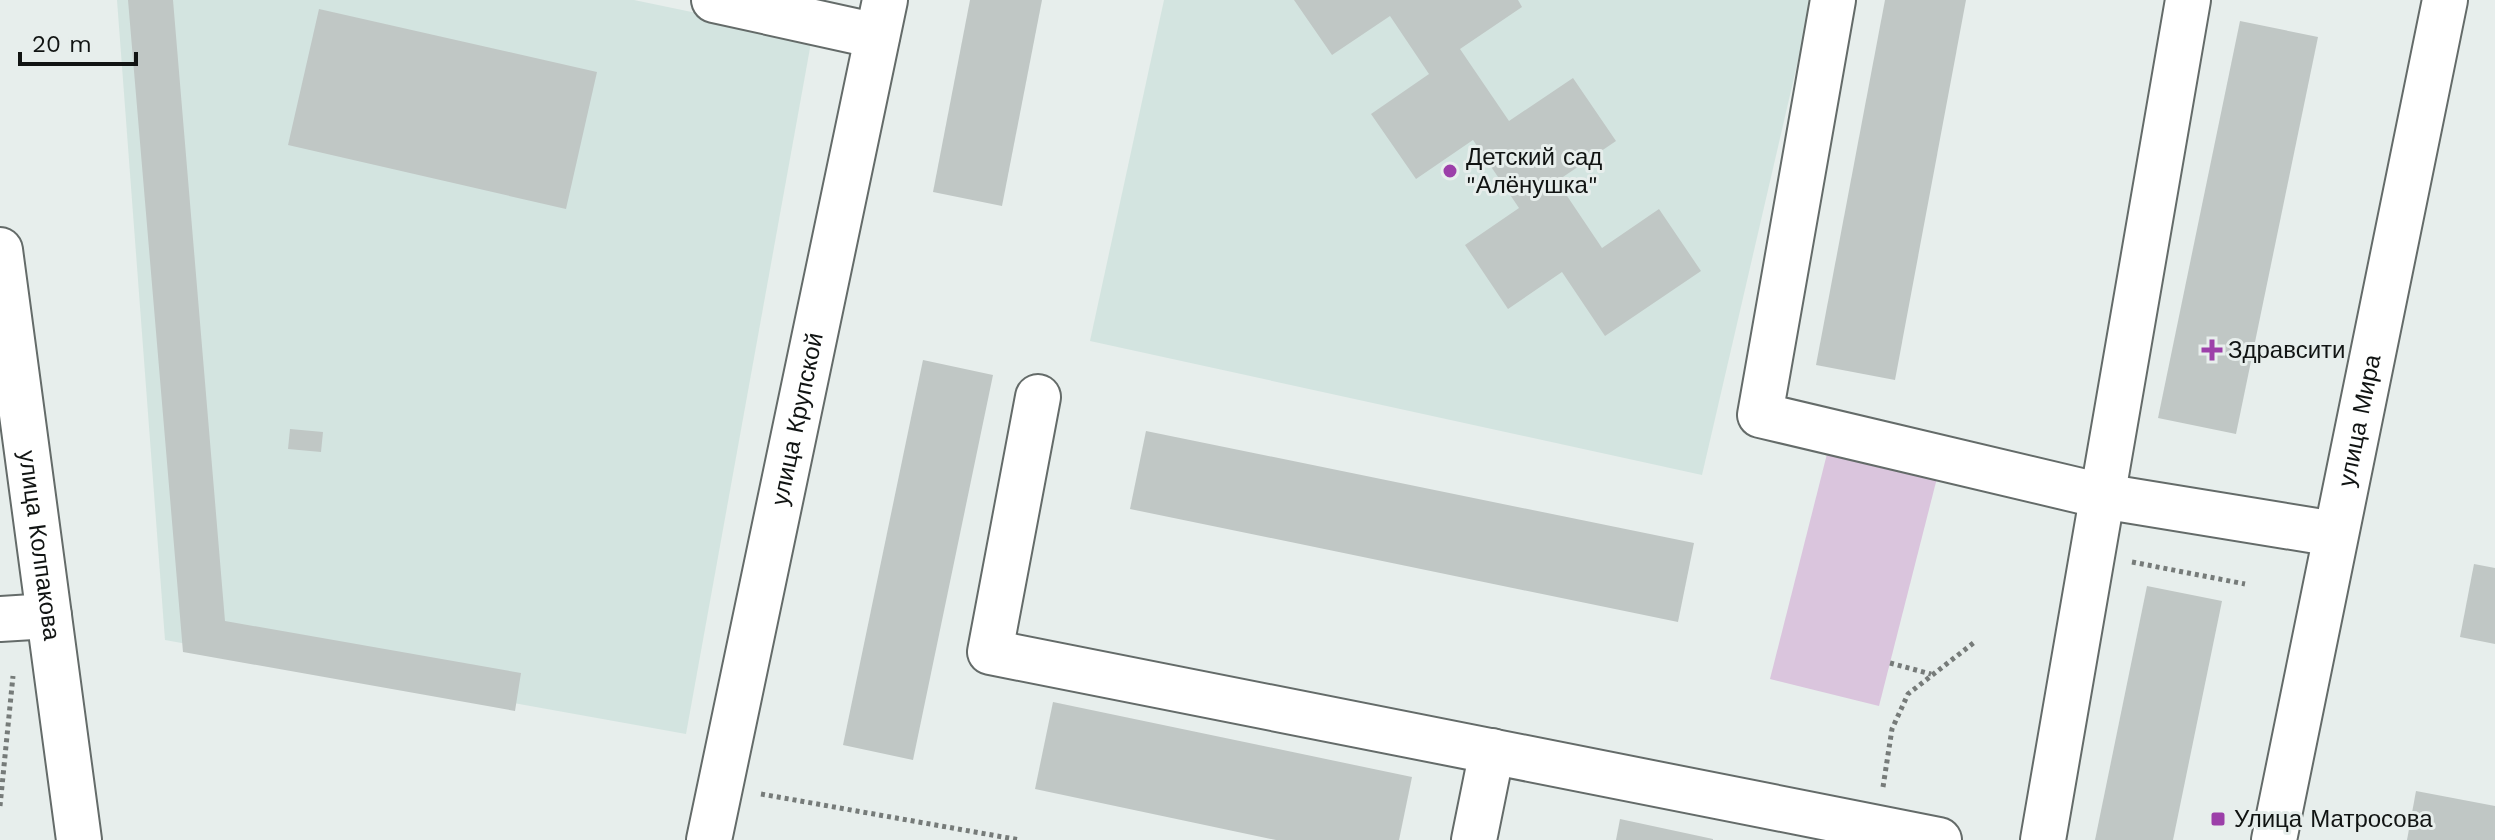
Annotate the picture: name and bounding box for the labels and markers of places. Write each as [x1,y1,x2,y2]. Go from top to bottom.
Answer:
place label: Детский сад "Алёнушка" [1466,143,1602,199]
marker: Детский сад "Алёнушка" [1441,162,1459,180]
place label: Здравсити [2228,336,2345,364]
marker: Здравсити [2203,341,2221,359]
place label: Улица Матросова [2234,805,2433,833]
marker: Улица Матросова [2209,810,2227,828]

